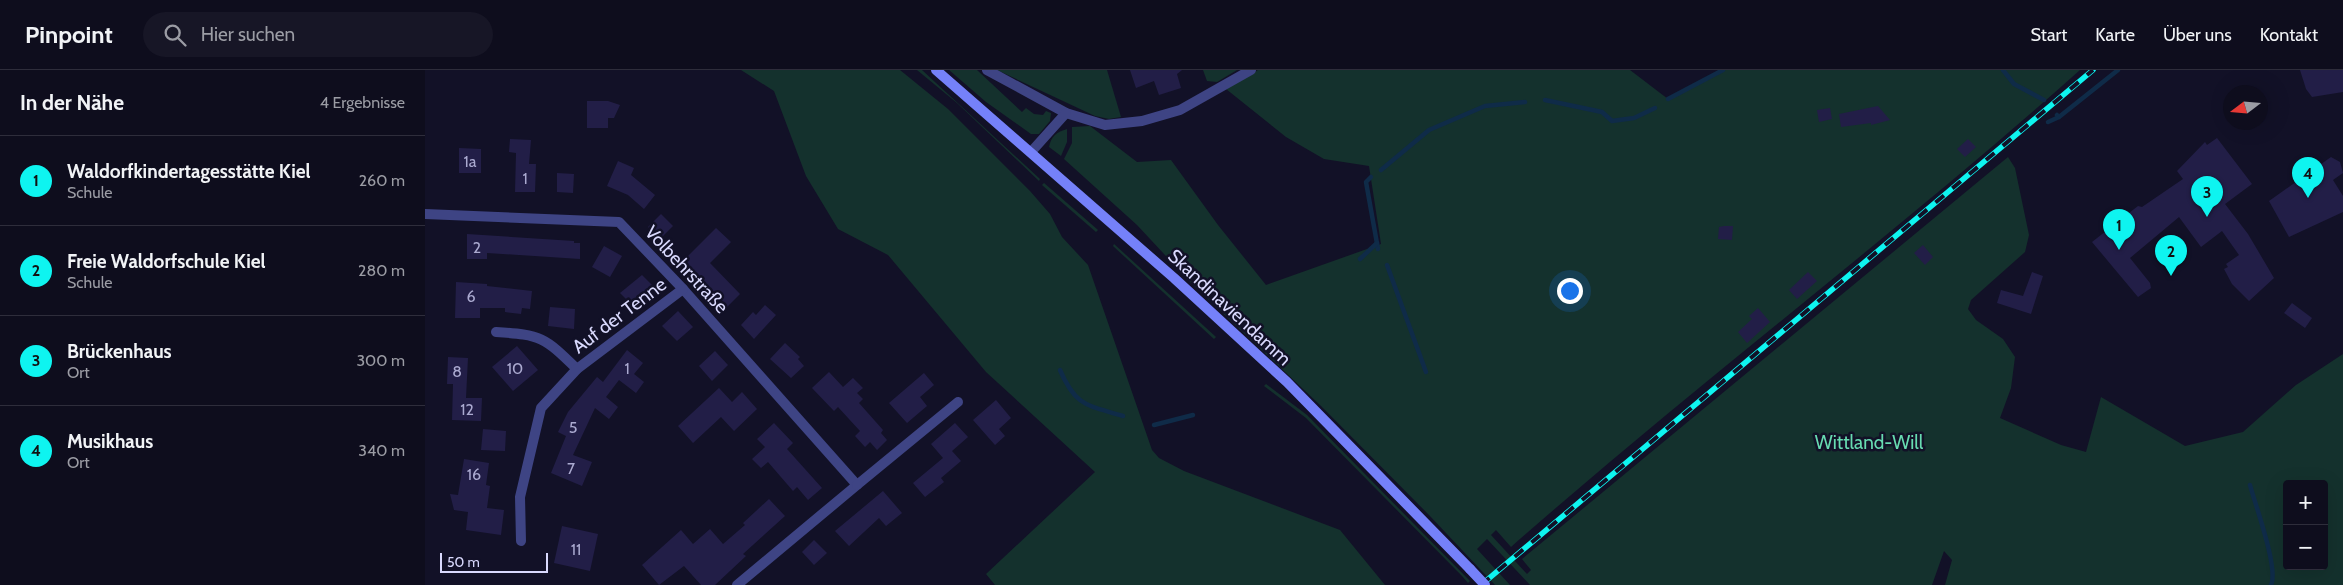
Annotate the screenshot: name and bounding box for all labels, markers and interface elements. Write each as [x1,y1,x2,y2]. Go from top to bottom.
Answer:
search box [143,12,493,57]
text: Pinpoint [25,20,113,49]
icon: search [161,21,189,49]
text: Hier suchen [201,23,295,46]
text: Start [2031,24,2067,46]
text: Karte [2095,24,2135,46]
text: Über uns [2163,24,2232,46]
text: Kontakt [2260,24,2318,46]
north arrow [2223,85,2268,130]
text: In der Nähe [20,90,124,115]
text: 4 Ergebnisse [320,93,405,112]
house number: 1a [464,152,477,171]
pin: 4 [2292,157,2324,198]
text: Waldorfkindertagesstätte Kiel [67,160,311,183]
house number: 1 [522,169,528,188]
text: 1 [33,171,39,190]
text: 260 m [359,171,405,190]
pin: 3 [2191,176,2223,217]
text: Schule [67,183,113,202]
pin: 1 [2103,209,2135,250]
street label: Volbehrstraße [640,221,733,318]
pin: 2 [2155,235,2187,276]
house number: 2 [473,238,481,257]
street label: Skandinaviendamm [1163,244,1296,370]
text: Freie Waldorfschule Kiel [67,250,266,273]
text: 2 [32,261,40,280]
text: 280 m [358,261,405,280]
street label: Auf der Tenne [568,272,671,358]
text: Schule [67,273,113,292]
your location [1557,278,1583,304]
house number: 6 [466,287,476,306]
text: Brückenhaus [67,340,172,363]
text: 3 [32,351,40,370]
text: 300 m [356,351,405,370]
house number: 10 [507,359,523,378]
house number: 1 [624,359,630,378]
house number: 8 [452,362,462,381]
text: Ort [67,363,90,382]
house number: 12 [460,400,474,419]
house number: 5 [569,418,577,437]
text: Musikhaus [67,430,153,453]
park label: Wittland-Will [1815,431,1924,454]
text: 4 [31,441,41,460]
text: 340 m [358,441,405,460]
text: Ort [67,453,90,472]
house number: 7 [567,459,575,478]
house number: 16 [467,465,481,484]
map controls [2283,480,2328,570]
button: + [2283,480,2328,525]
button: − [2283,525,2328,570]
house number: 11 [571,540,581,559]
scale bar [440,550,547,573]
text: 50 m [447,553,480,571]

